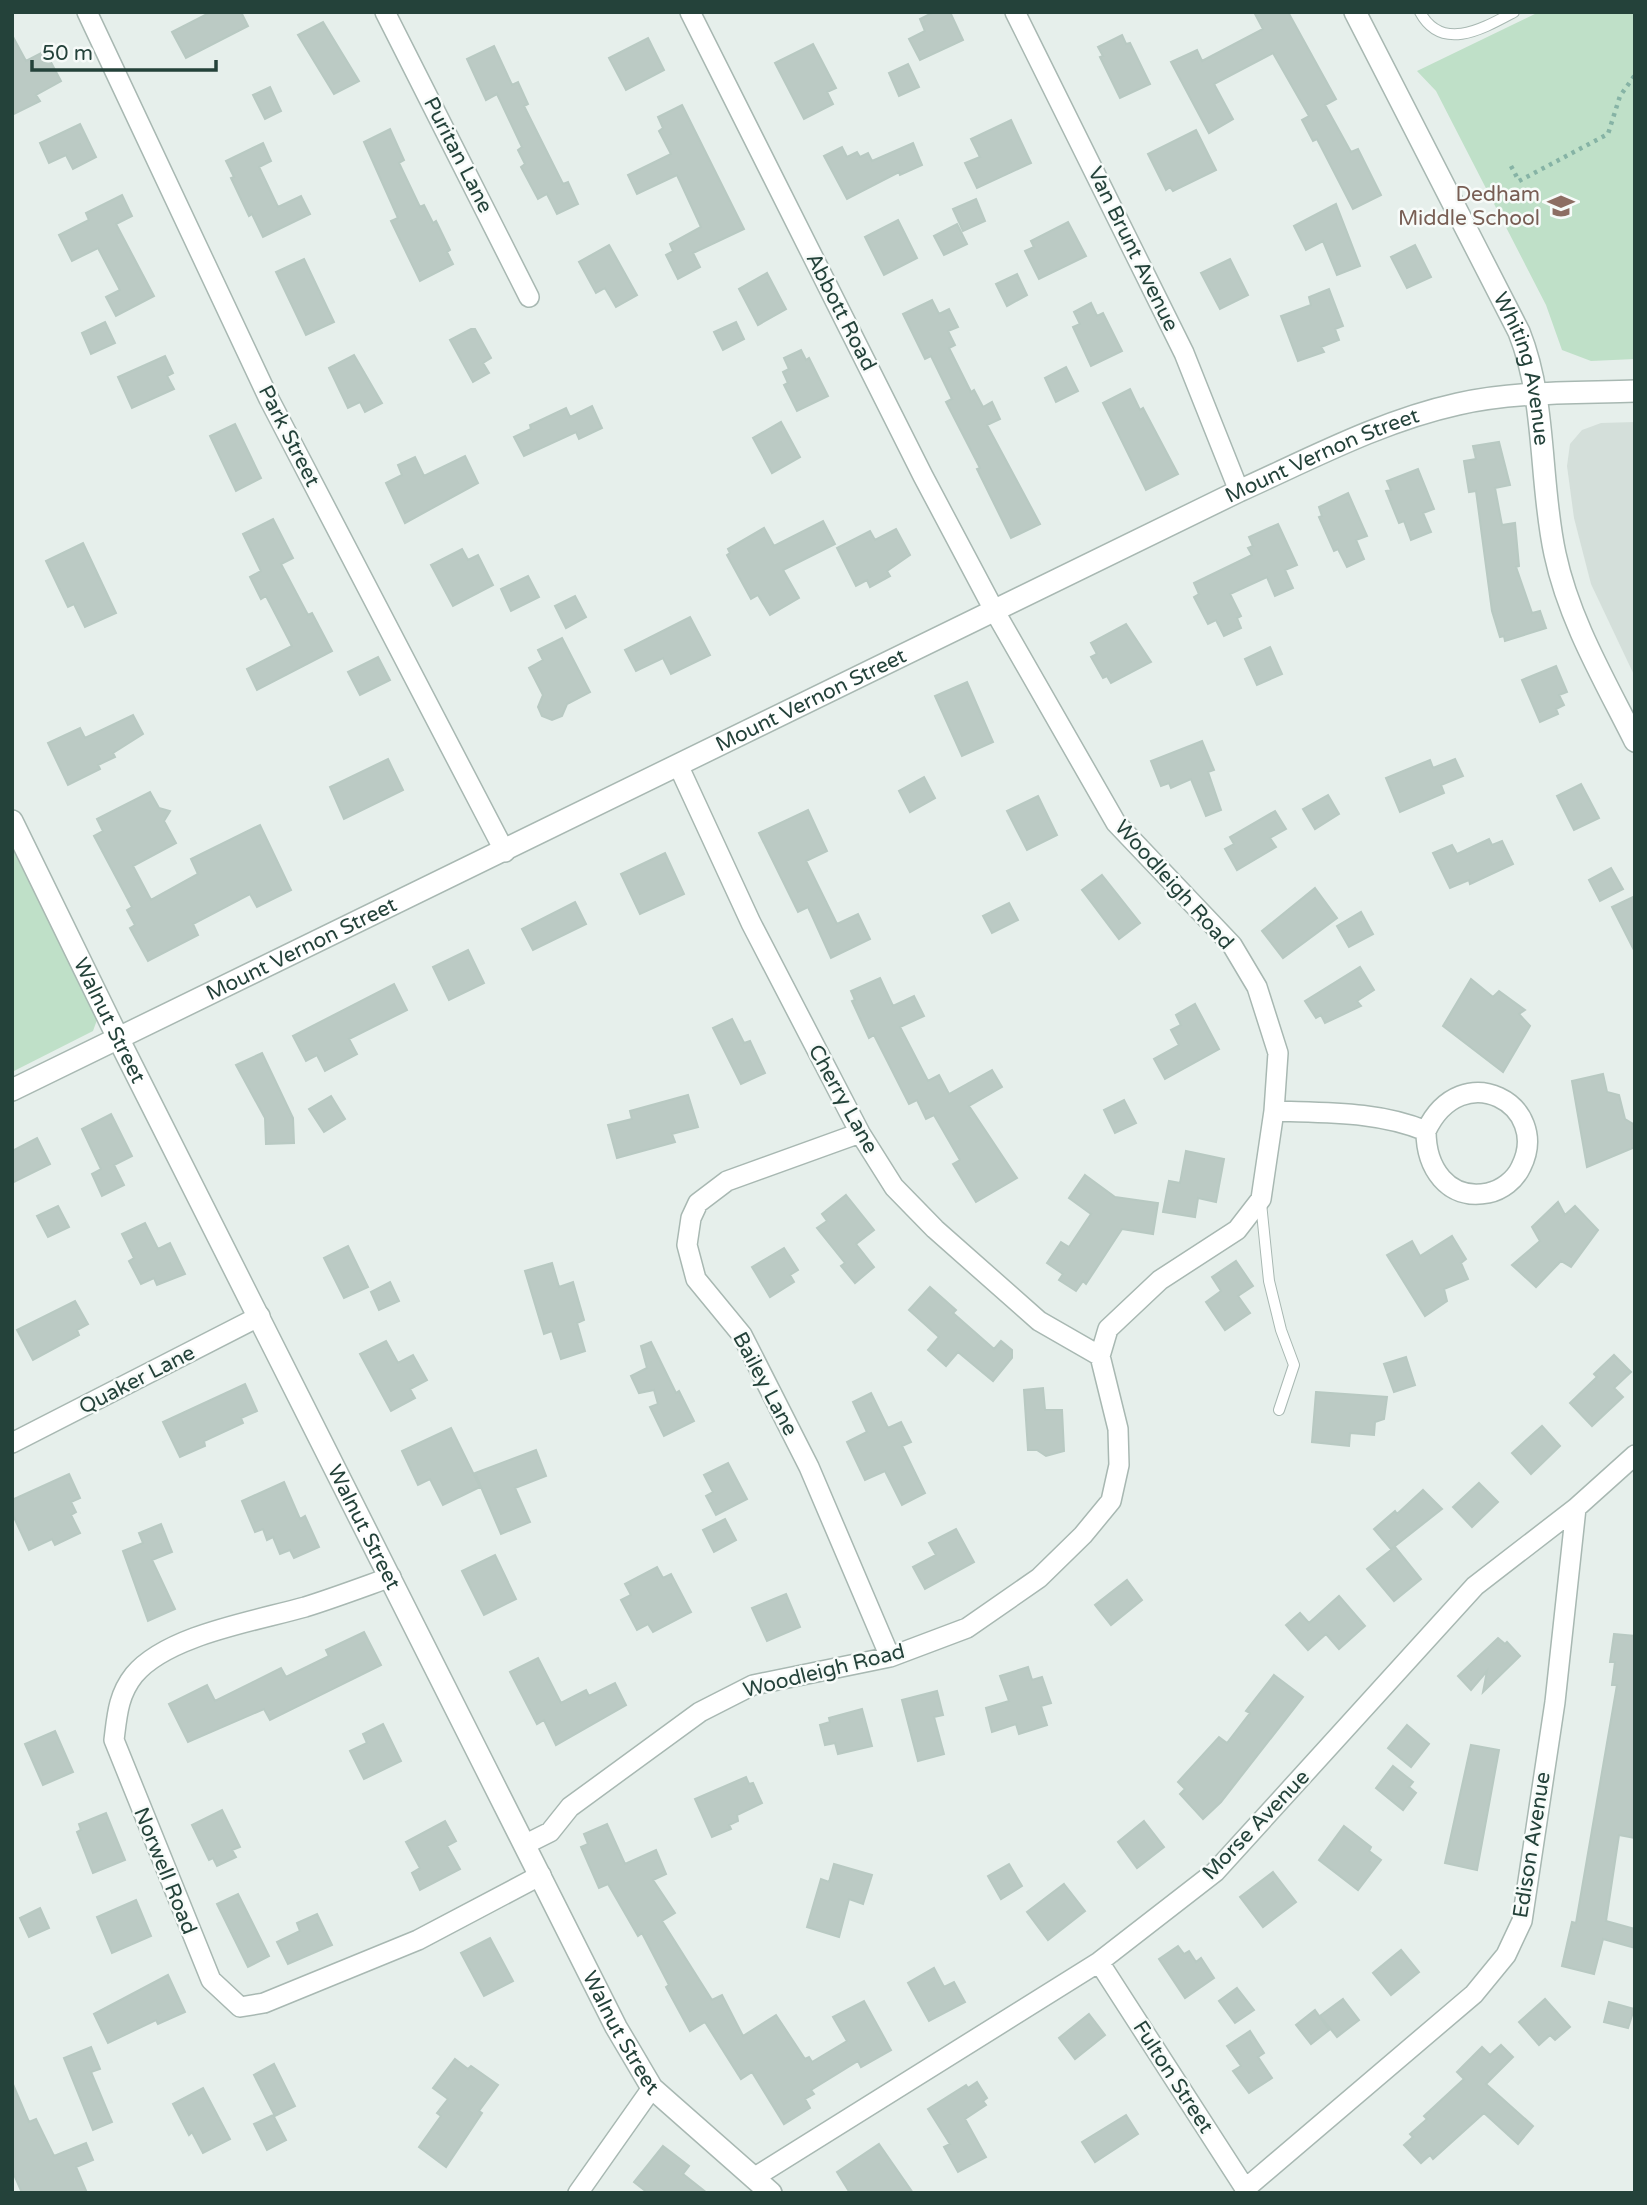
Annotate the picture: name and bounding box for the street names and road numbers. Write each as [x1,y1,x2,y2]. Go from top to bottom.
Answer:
street label: Puritan Lane [418,93,498,217]
street label: Van Brunt Avenue [1082,163,1184,335]
street label: Abbott Road [801,249,881,375]
street label: Whiting Avenue [1488,288,1554,447]
street label: Park Street [253,381,325,491]
street label: Mount Vernon Street [1221,403,1422,508]
street label: Mount Vernon Street [712,643,910,757]
street label: Woodleigh Road [1109,815,1239,955]
street label: Mount Vernon Street [202,892,401,1006]
street label: Walnut Street [68,954,151,1087]
street label: Cherry Lane [803,1040,883,1158]
street label: Bailey Lane [727,1328,803,1440]
street label: Quaker Lane [75,1340,199,1420]
street label: Walnut Street [322,1460,406,1594]
street label: Woodleigh Road [741,1639,907,1703]
street label: Morse Avenue [1197,1765,1315,1885]
street label: Edison Avenue [1508,1770,1556,1920]
street label: Norwell Road [128,1804,202,1938]
street label: Walnut Street [577,1967,664,2100]
street label: Fulton Street [1127,2016,1219,2138]

